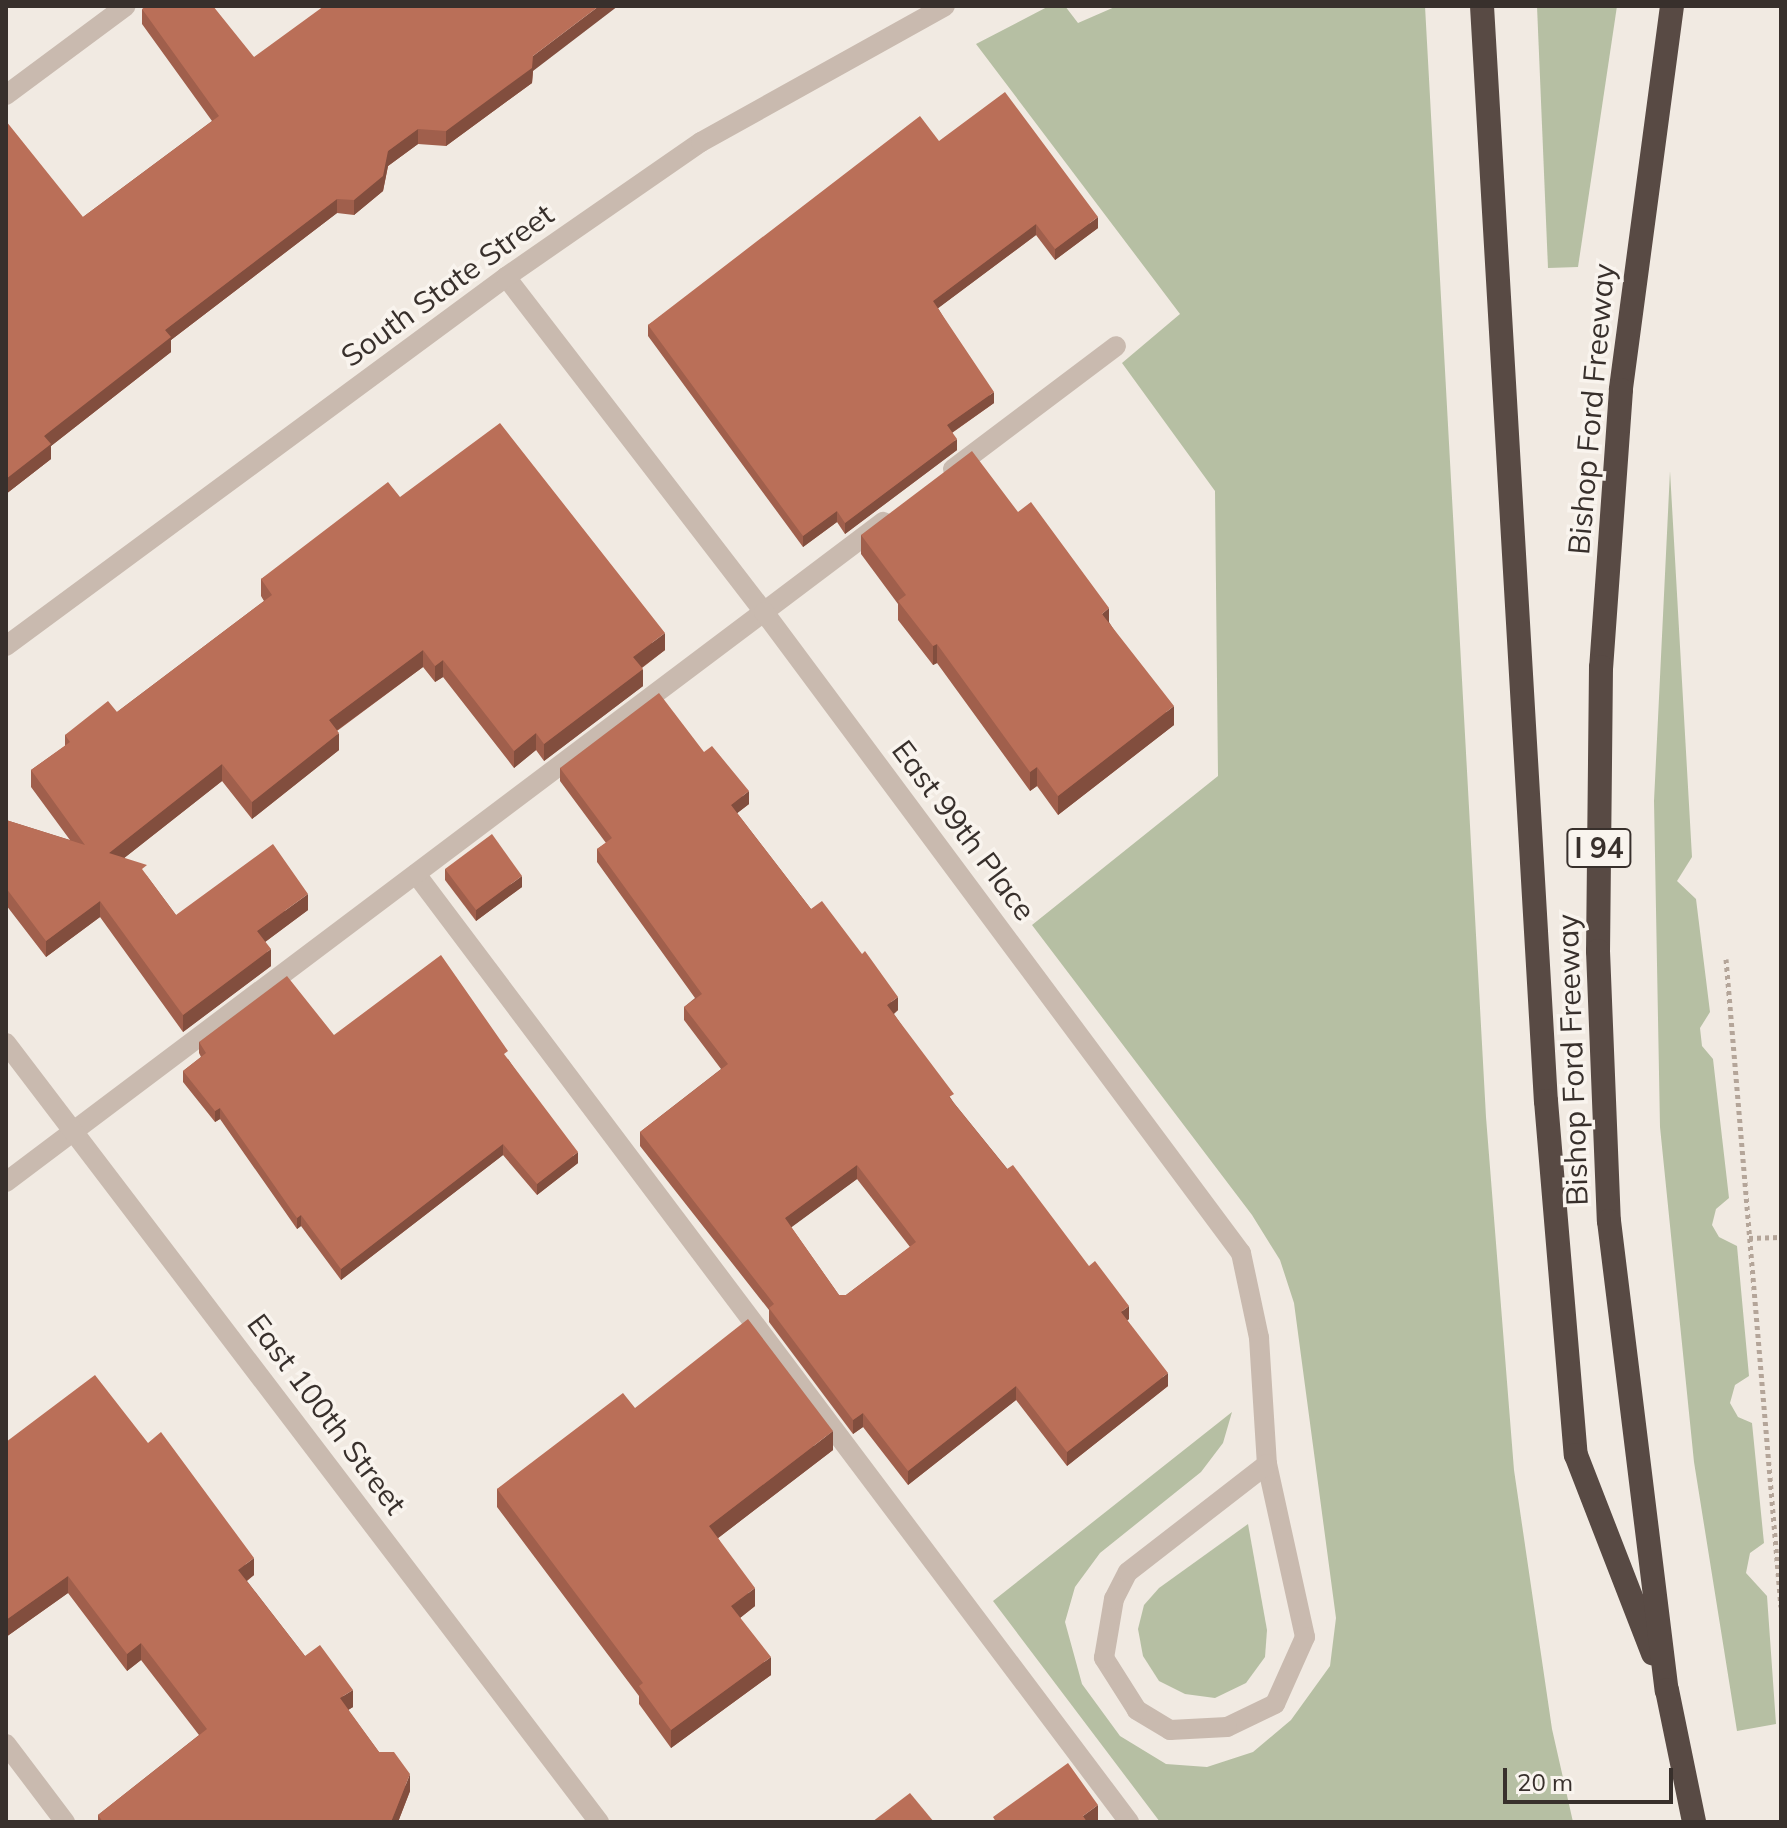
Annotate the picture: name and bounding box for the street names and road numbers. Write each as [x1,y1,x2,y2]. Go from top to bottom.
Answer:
street label: South State Street [334,196,560,374]
street label: Bishop Ford Freeway [1560,262,1622,556]
street label: East 99th Place [885,733,1043,927]
road number: I 94 [1565,824,1633,872]
street label: Bishop Ford Freeway [1549,913,1595,1207]
street label: East 100th Street [240,1307,414,1521]

